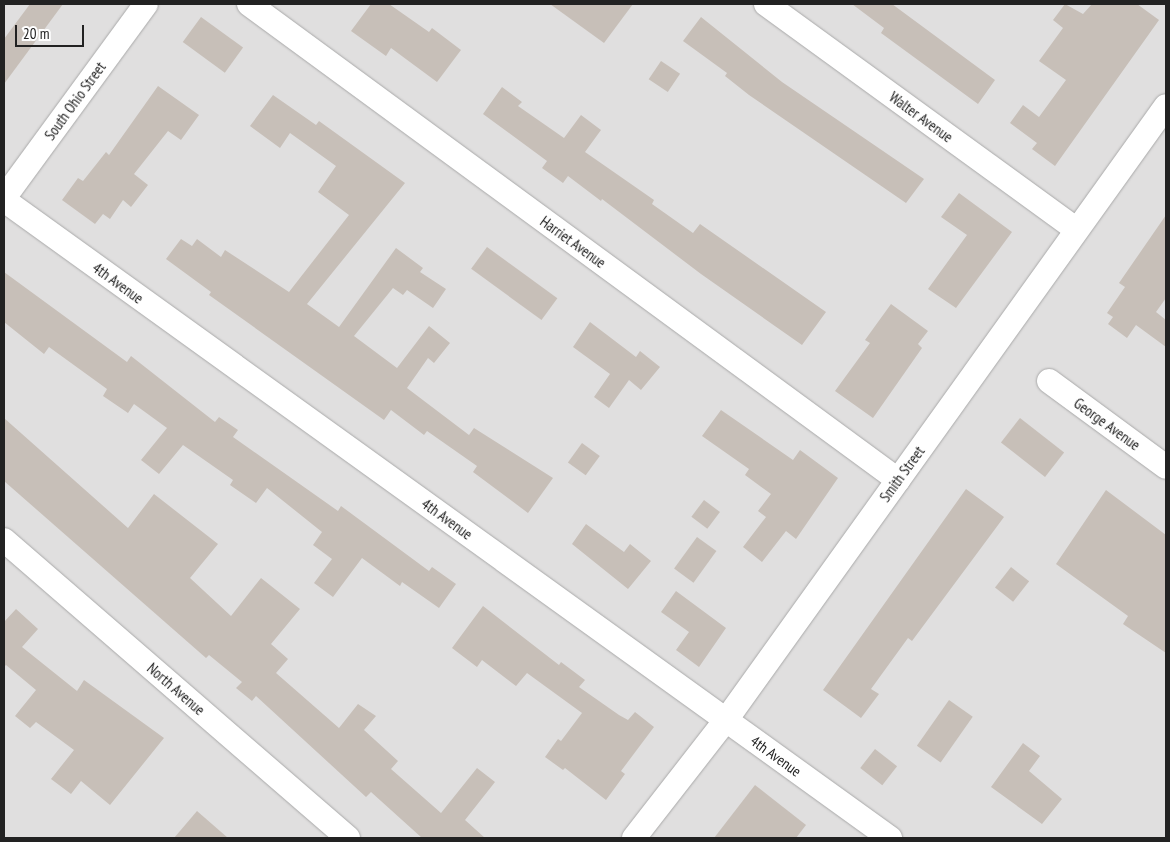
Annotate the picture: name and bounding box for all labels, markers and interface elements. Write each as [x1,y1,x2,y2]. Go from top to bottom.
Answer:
scale bar [18,15,86,47]
text: 20 m [23,24,49,43]
street label: South Ohio Street [41,58,109,144]
street label: Walter Avenue [886,88,956,146]
street label: Harriet Avenue [537,212,609,272]
street label: 4th Avenue [89,258,147,308]
street label: George Avenue [1070,394,1144,454]
street label: Smith Street [876,443,928,505]
street label: 4th Avenue [418,494,476,544]
street label: North Avenue [143,659,209,719]
street label: 4th Avenue [747,731,805,781]

